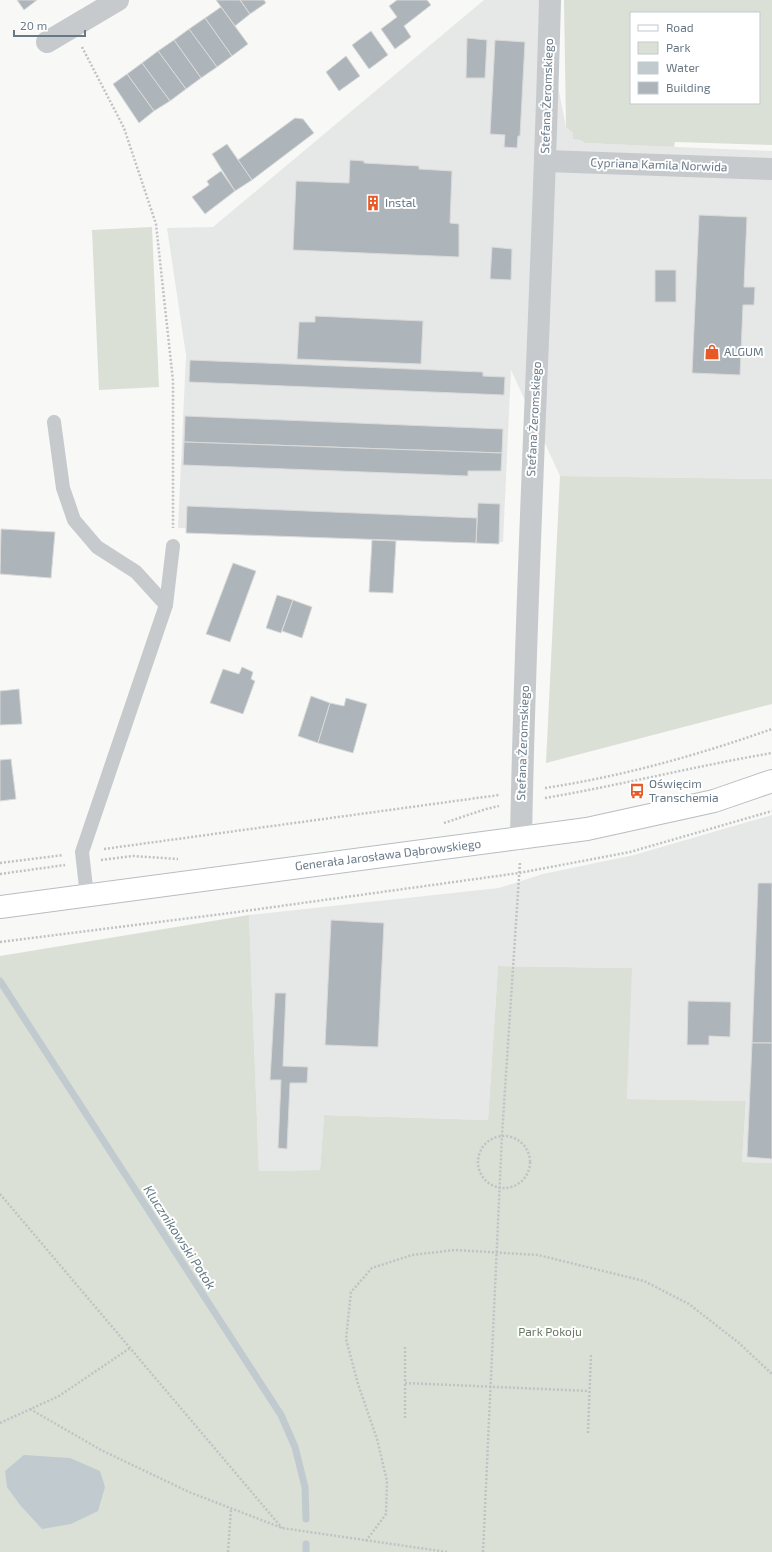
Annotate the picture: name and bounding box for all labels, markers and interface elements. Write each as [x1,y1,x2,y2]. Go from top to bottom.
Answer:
scale bar [14,12,85,38]
legend [630,12,760,104]
text: 20 m [20,18,47,32]
text: Road [666,20,694,34]
street label: Stefana Żeromskiego [537,38,555,154]
text: Park [666,40,691,54]
text: Water [666,60,700,74]
text: Building [666,80,711,94]
street label: Cypriana Kamila Norwida [590,155,728,173]
building icon: Instal [364,194,382,212]
place label: Instal [385,195,416,209]
shop icon: ALGUM [703,343,721,361]
place label: ALGUM [724,344,764,358]
street label: Stefana Żeromskiego [523,361,543,477]
street label: Stefana Żeromskiego [513,685,531,801]
place label: Oświęcim Transchemia [649,776,719,804]
bus stop icon: Oświęcim Transchemia [628,782,646,800]
street label: Generała Jarosława Dąbrowskiego [294,836,482,872]
water label: Klucznikowski Potok [140,1182,220,1292]
park label: Park Pokoju [518,1324,582,1339]

